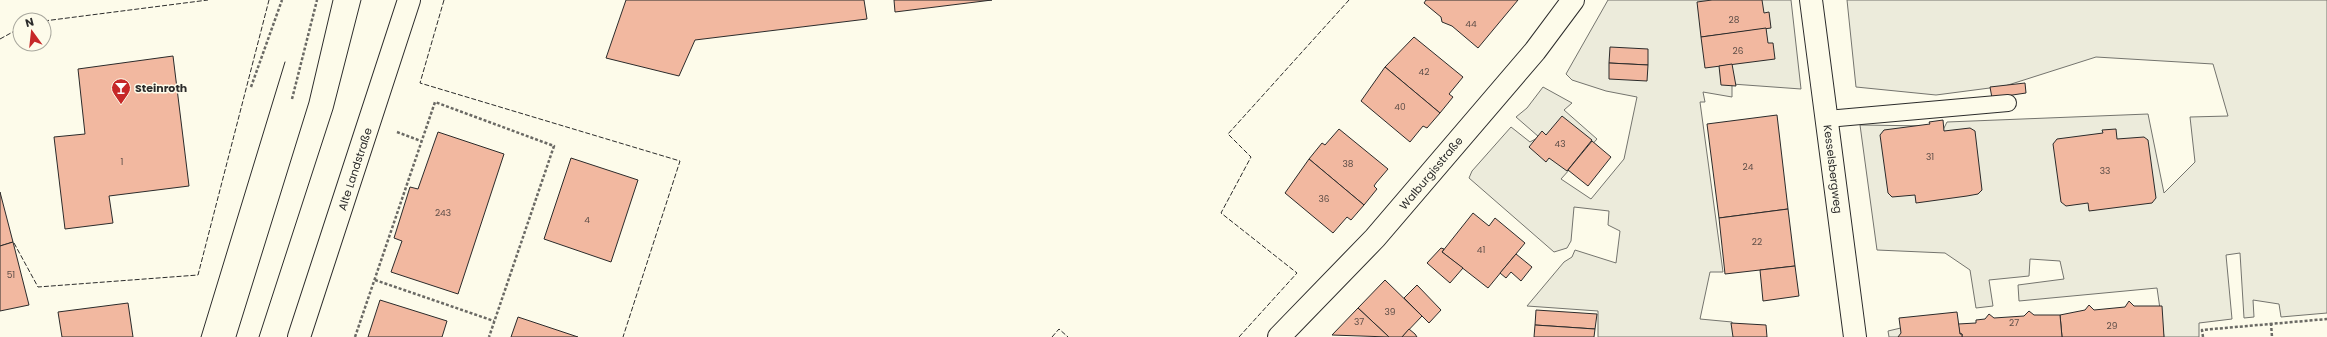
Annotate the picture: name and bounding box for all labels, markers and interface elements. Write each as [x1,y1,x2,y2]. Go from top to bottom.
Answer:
north arrow [12,12,52,52]
text: N [23,14,35,31]
house number: 28 [1729,14,1740,26]
house number: 44 [1465,18,1477,30]
house number: 26 [1733,45,1744,57]
house number: 42 [1419,66,1429,78]
bar icon: Steinroth [110,77,132,105]
place label: Steinroth [135,80,187,96]
house number: 40 [1394,101,1406,113]
street label: Kesselsbergweg [1820,124,1846,214]
street label: Alte Landstraße [334,125,376,212]
street label: Walburgisstraße [1396,133,1466,213]
house number: 43 [1555,138,1565,150]
house number: 31 [1926,151,1934,163]
house number: 1 [121,156,124,168]
house number: 38 [1343,158,1354,170]
house number: 24 [1743,161,1754,173]
house number: 33 [2100,165,2110,177]
house number: 36 [1318,193,1330,205]
house number: 243 [435,207,451,219]
house number: 4 [584,214,590,226]
house number: 22 [1752,236,1762,248]
house number: 41 [1477,244,1485,256]
house number: 51 [7,269,15,281]
house number: 39 [1385,306,1396,318]
house number: 37 [1354,316,1364,328]
house number: 27 [2009,317,2019,329]
house number: 29 [2107,320,2118,332]

